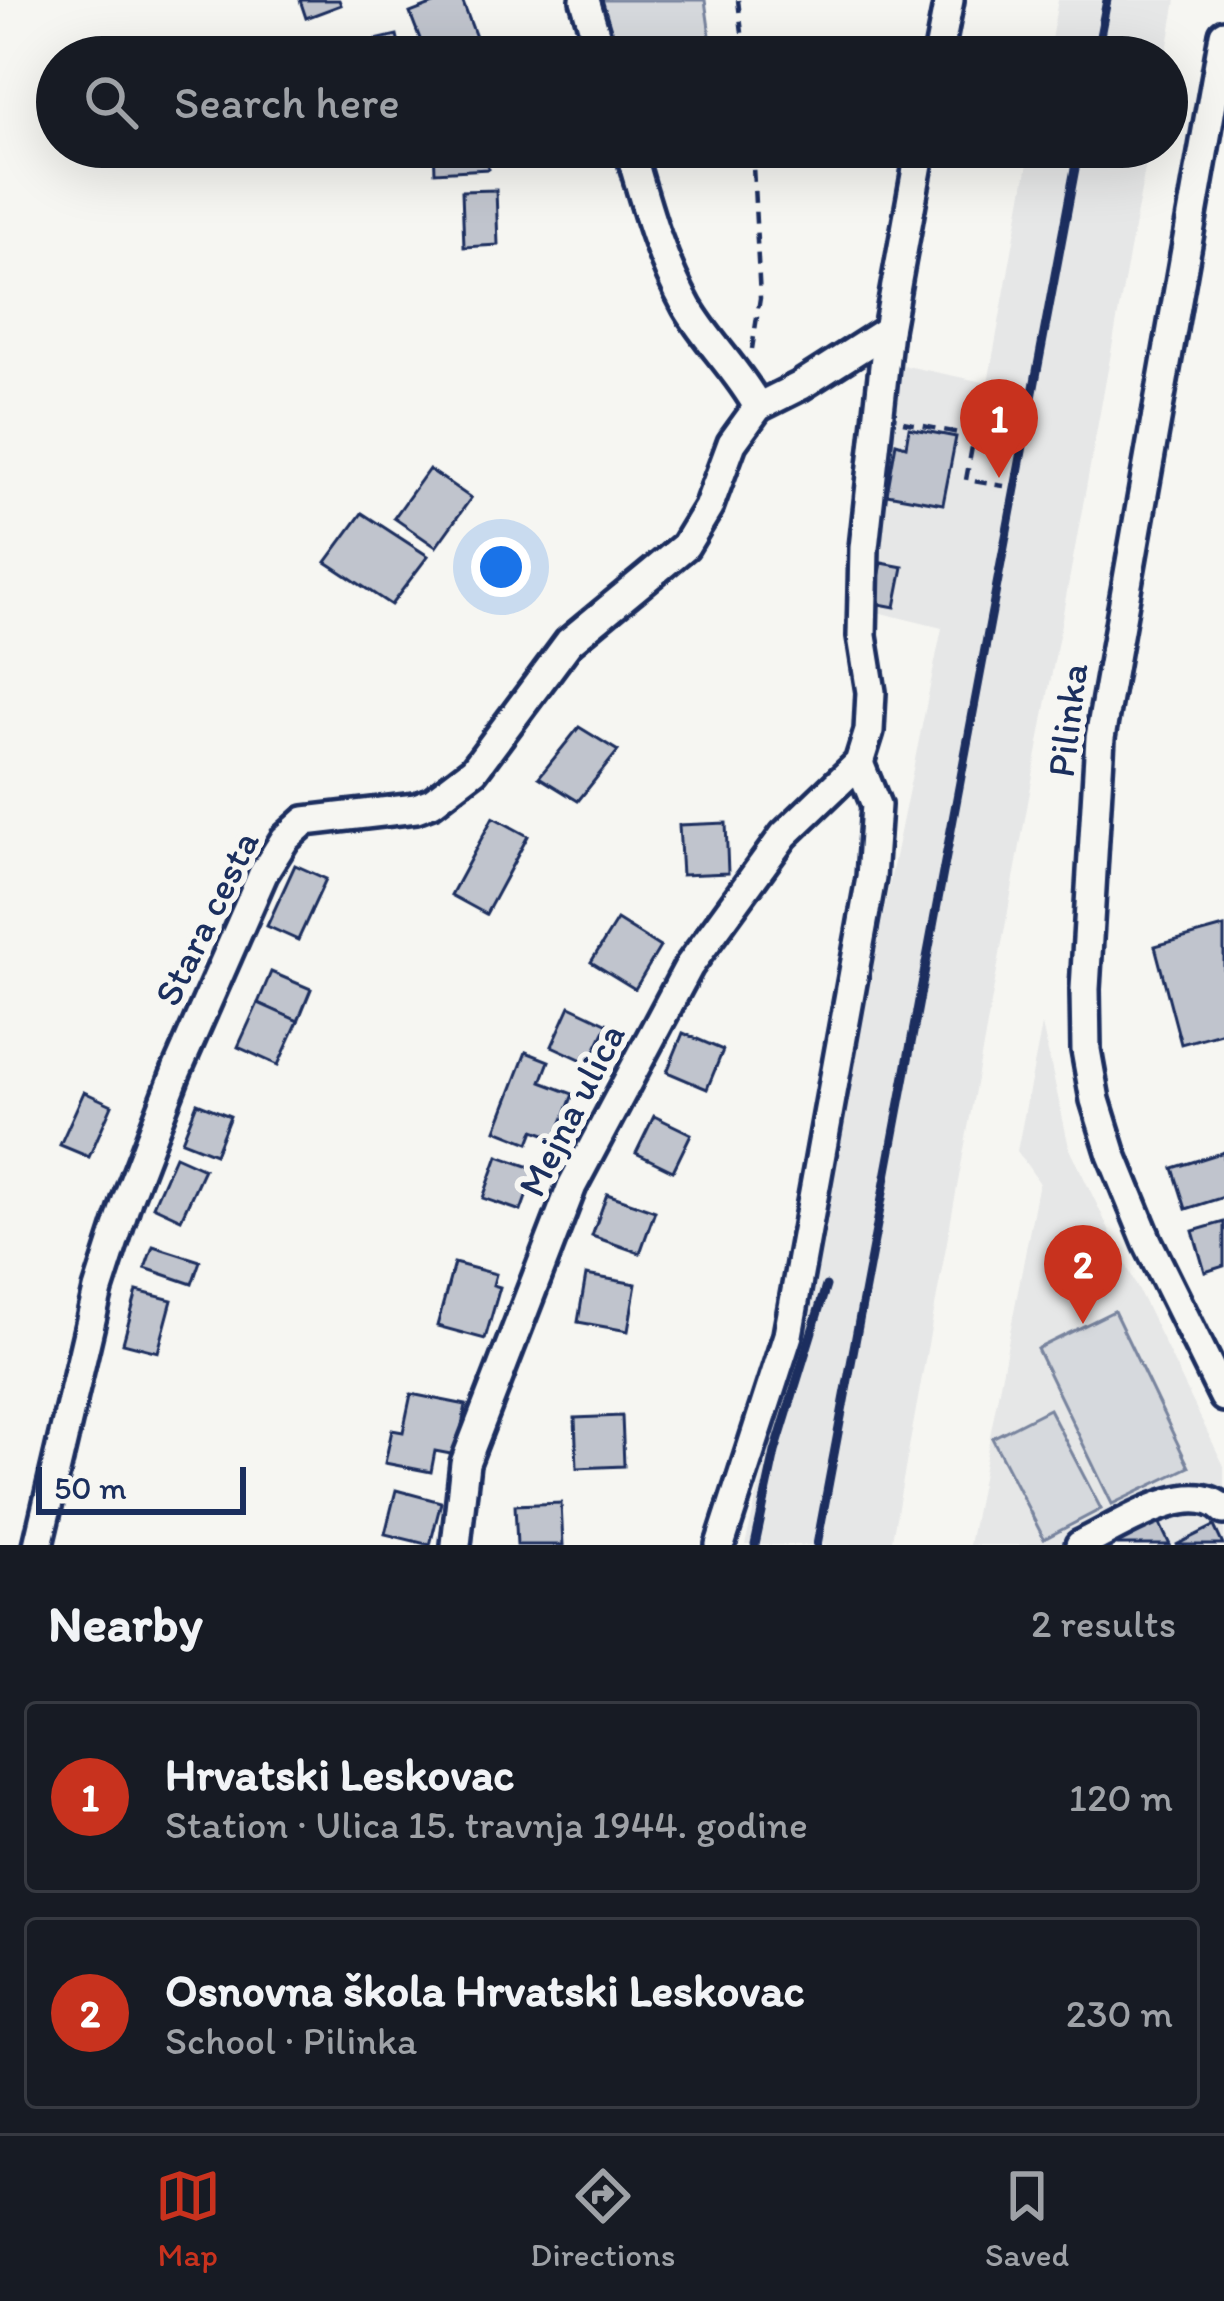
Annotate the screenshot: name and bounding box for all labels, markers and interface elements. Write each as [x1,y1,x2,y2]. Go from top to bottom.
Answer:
search box [36,36,1188,168]
icon: search [78,69,144,135]
text: Search here [174,75,400,129]
pin: 1 [960,379,1038,478]
your location [471,537,531,597]
street label: Pilinka [1037,660,1097,780]
street label: Stara cesta [143,823,269,1013]
street label: Mejna ulica [507,1016,635,1204]
pin: 2 [1044,1225,1122,1324]
scale bar [36,1461,246,1514]
text: 50 m [54,1468,127,1507]
text: Nearby [48,1593,203,1654]
text: 2 results [1031,1600,1176,1647]
text: Hrvatski Leskovac [165,1747,514,1801]
text: 1 [81,1774,99,1821]
text: 120 m [1069,1774,1173,1821]
text: Station · Ulica 15. travnja 1944. godine [165,1801,808,1848]
text: Osnovna škola Hrvatski Leskovac [165,1963,805,2017]
text: 2 [80,1990,100,2037]
text: 230 m [1066,1990,1173,2037]
text: School · Pilinka [165,2017,417,2064]
tab: Map [155,2163,221,2274]
tab: Directions [530,2163,675,2274]
tab: Saved [985,2163,1069,2274]

